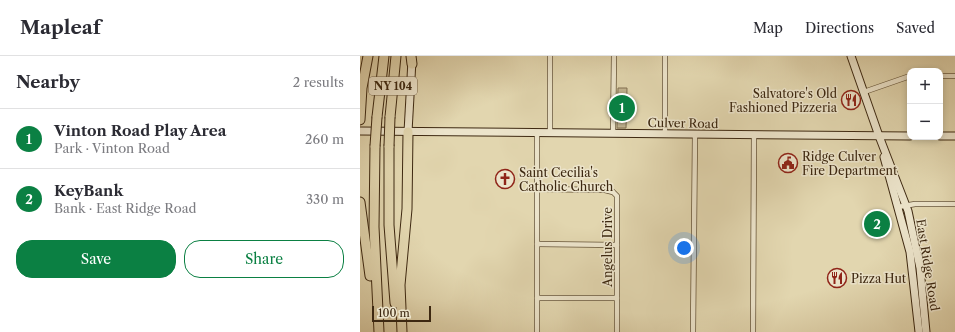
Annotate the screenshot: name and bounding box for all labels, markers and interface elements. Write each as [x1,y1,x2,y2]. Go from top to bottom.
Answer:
text: Mapleaf [20,16,101,39]
text: Map [753,19,783,37]
text: Directions [805,19,874,37]
text: Saved [896,19,935,37]
map controls [907,68,943,140]
button: + [907,68,943,104]
text: Nearby [16,72,80,92]
text: 2 results [293,74,344,90]
road number: NY 104 [369,77,417,95]
place label: Salvatore's Old Fashioned Pizzeria [729,86,838,115]
restaurant icon: Salvatore's Old Fashioned Pizzeria [840,89,862,111]
pin: 1 [609,93,635,123]
button: − [907,104,943,140]
street label: Culver Road [648,115,719,131]
text: Vinton Road Play Area [54,121,226,140]
text: 1 [26,131,32,147]
text: 260 m [305,131,344,147]
text: Park · Vinton Road [54,140,170,156]
place label: Ridge Culver Fire Department [802,149,898,178]
public building icon: Ridge Culver Fire Department [777,152,799,174]
place label: Saint Cecilia's Catholic Church [519,165,614,194]
church icon: Saint Cecilia's Catholic Church [494,168,516,190]
text: KeyBank [54,181,123,200]
text: 2 [25,191,33,207]
text: 330 m [306,191,344,207]
text: Bank · East Ridge Road [54,200,196,216]
street label: Angelus Drive [600,207,615,288]
pin: 2 [864,209,890,239]
street label: East Ridge Road [913,218,943,313]
your location [674,238,694,258]
button: Save [16,240,176,278]
button: Share [184,240,344,278]
restaurant icon: Pizza Hut [826,267,848,289]
place label: Pizza Hut [851,271,907,286]
scale bar [372,304,431,323]
text: 100 m [378,306,410,320]

